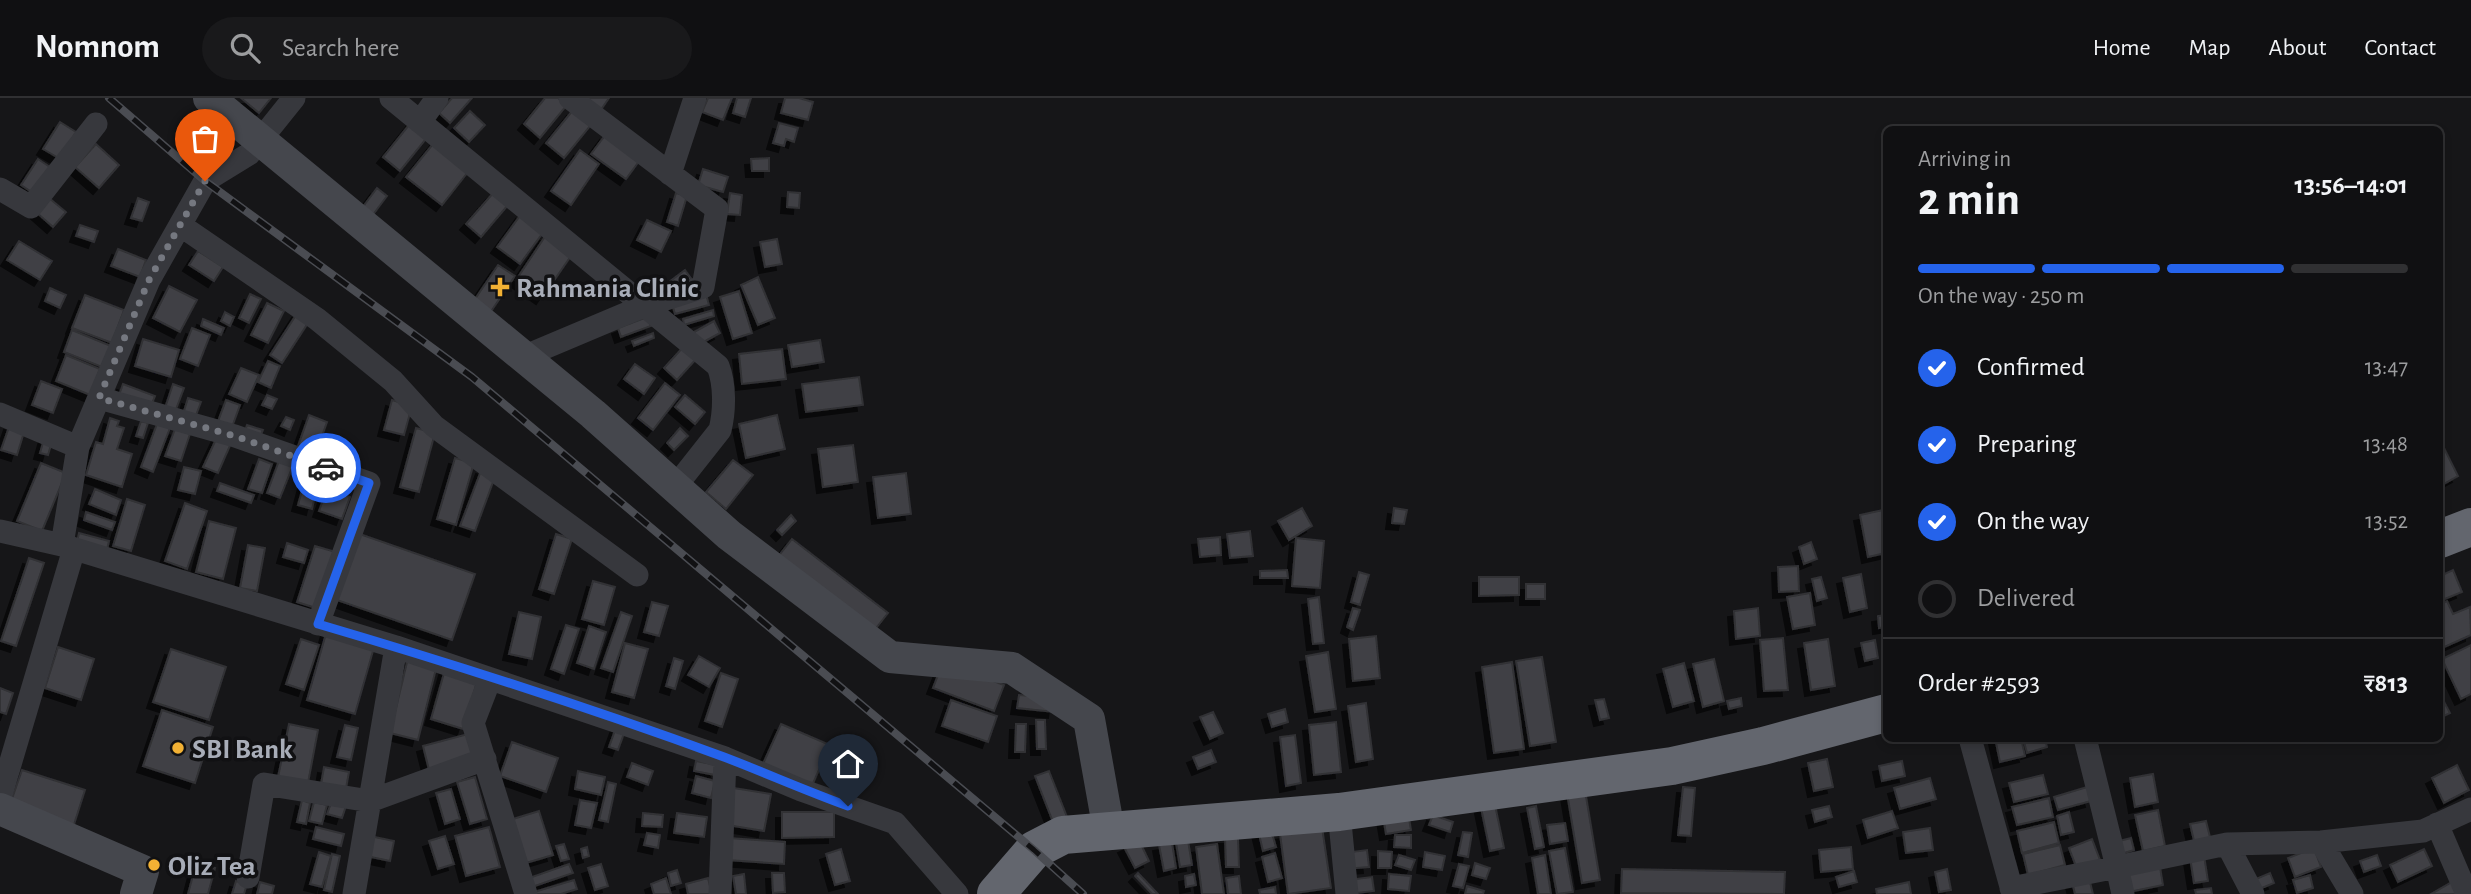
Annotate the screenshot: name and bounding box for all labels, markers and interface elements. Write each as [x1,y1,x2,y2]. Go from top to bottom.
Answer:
search box [202,17,692,80]
icon: search [226,29,264,67]
text: Nomnom [35,31,160,64]
text: Search here [282,35,400,61]
text: Home [2093,36,2151,60]
text: Map [2189,36,2231,60]
text: About [2269,36,2326,60]
text: Contact [2364,36,2436,60]
pin [175,109,235,181]
icon: bag [186,120,224,158]
text: Arriving in [1918,148,2011,171]
text: 13:56–14:01 [2294,172,2408,198]
text: 2 min [1918,177,2020,223]
place label: Rahmania Clinic [516,275,699,303]
marker: Rahmania Clinic [490,277,510,297]
text: On the way · 250 m [1918,285,2085,308]
icon: check [1918,349,1956,387]
text: Confirmed [1977,354,2085,380]
text: 13:47 [2365,356,2408,379]
icon: check [1918,426,1956,464]
text: Preparing [1977,431,2076,457]
courier [291,433,361,503]
text: 13:48 [2363,433,2408,456]
icon: car [307,449,345,487]
icon: check [1918,503,1956,541]
text: On the way [1977,508,2089,534]
text: 13:52 [2365,510,2408,533]
text: Delivered [1977,585,2075,611]
text: Order #2593 [1918,670,2040,696]
text: ₹813 [2364,670,2408,696]
pin [818,734,878,806]
place label: SBI Bank [192,736,293,764]
marker: SBI Bank [170,740,186,756]
icon: home [829,745,867,783]
place label: Oliz Tea [168,853,256,881]
marker: Oliz Tea [146,857,162,873]

